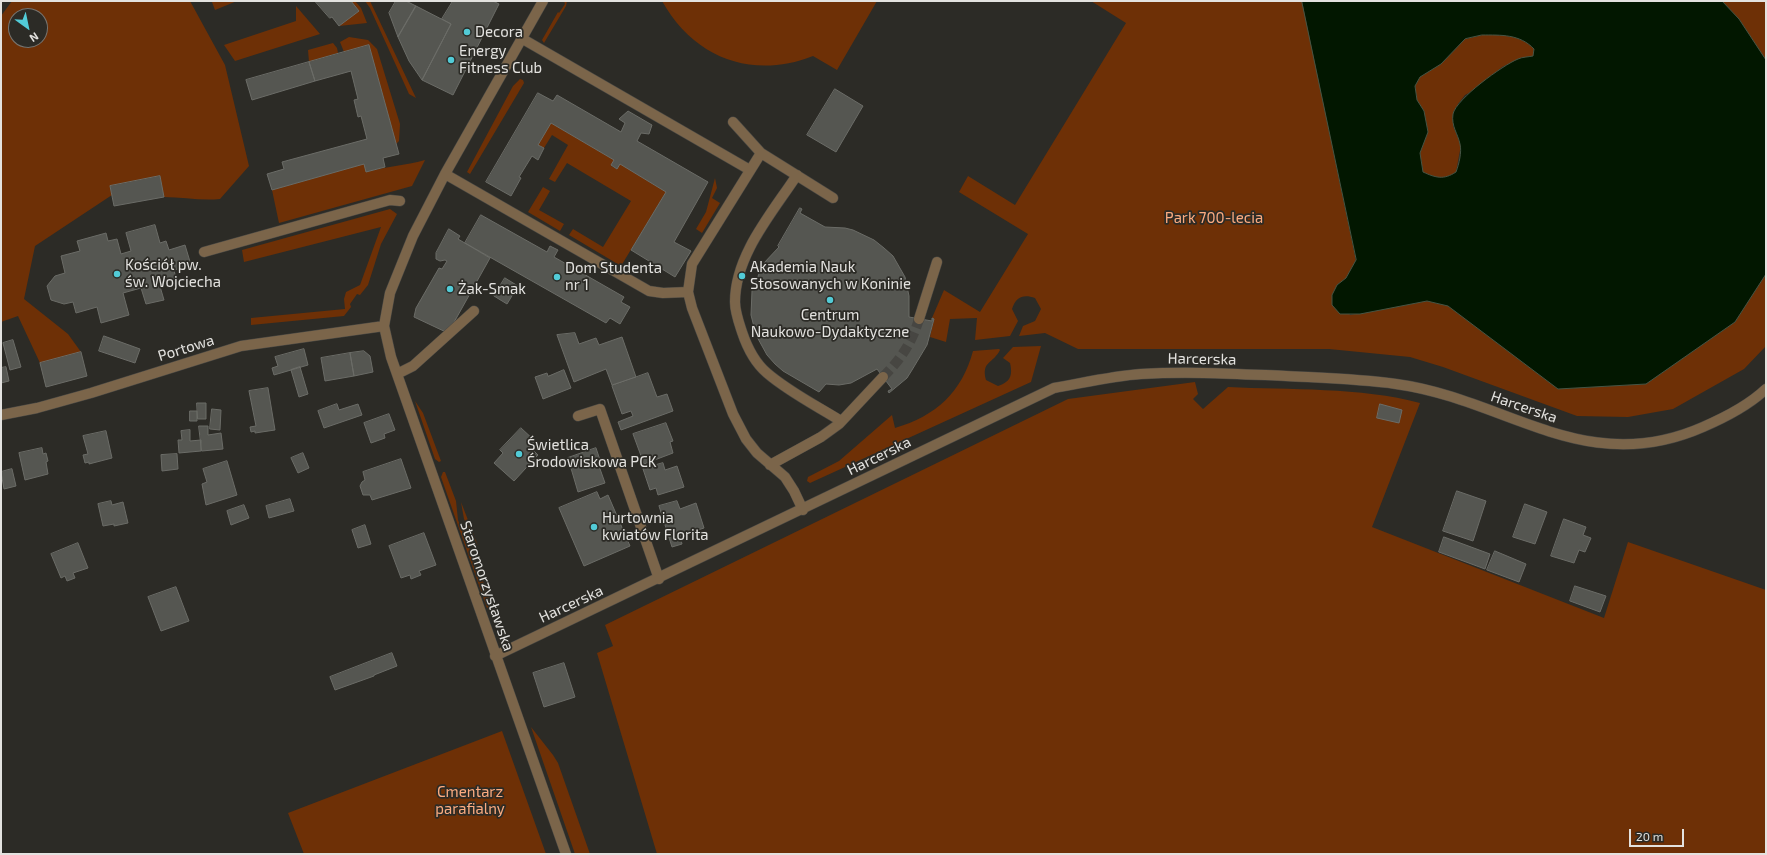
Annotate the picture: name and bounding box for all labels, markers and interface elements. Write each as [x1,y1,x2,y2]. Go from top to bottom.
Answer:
north arrow [8,8,48,48]
place label: Decora [475,23,523,41]
marker: Decora [462,27,472,37]
text: N [27,30,41,45]
place label: Energy Fitness Club [459,42,542,77]
marker: Energy Fitness Club [446,55,456,65]
park label: Park 700-lecia [1165,209,1263,227]
place label: Kościół pw. św. Wojciecha [125,256,221,291]
place label: Akademia Nauk Stosowanych w Koninie [750,258,911,293]
place label: Dom Studenta nr 1 [565,259,662,294]
marker: Kościół pw. św. Wojciecha [112,269,122,279]
marker: Akademia Nauk Stosowanych w Koninie [737,271,747,281]
marker: Dom Studenta nr 1 [552,272,562,282]
place label: Żak-Smak [458,280,526,298]
marker: Żak-Smak [445,284,455,294]
marker: Centrum Naukowo-Dydaktyczne [825,295,835,305]
place label: Centrum Naukowo-Dydaktyczne [751,306,909,341]
street label: Portowa [156,331,216,365]
street label: Harcerska [1167,349,1237,369]
street label: Harcerska [1489,387,1559,427]
street label: Harcerska [844,433,914,479]
place label: Świetlica Środowiskowa PCK [527,436,657,471]
marker: Świetlica Środowiskowa PCK [514,449,524,459]
place label: Hurtownia kwiatów Florita [602,509,709,544]
street label: Staromorzysławska [456,519,518,653]
marker: Hurtownia kwiatów Florita [589,522,599,532]
street label: Harcerska [536,581,606,627]
park label: Cmentarz parafialny [435,783,505,818]
scale bar [1631,821,1686,847]
text: 20 m [1636,829,1663,843]

